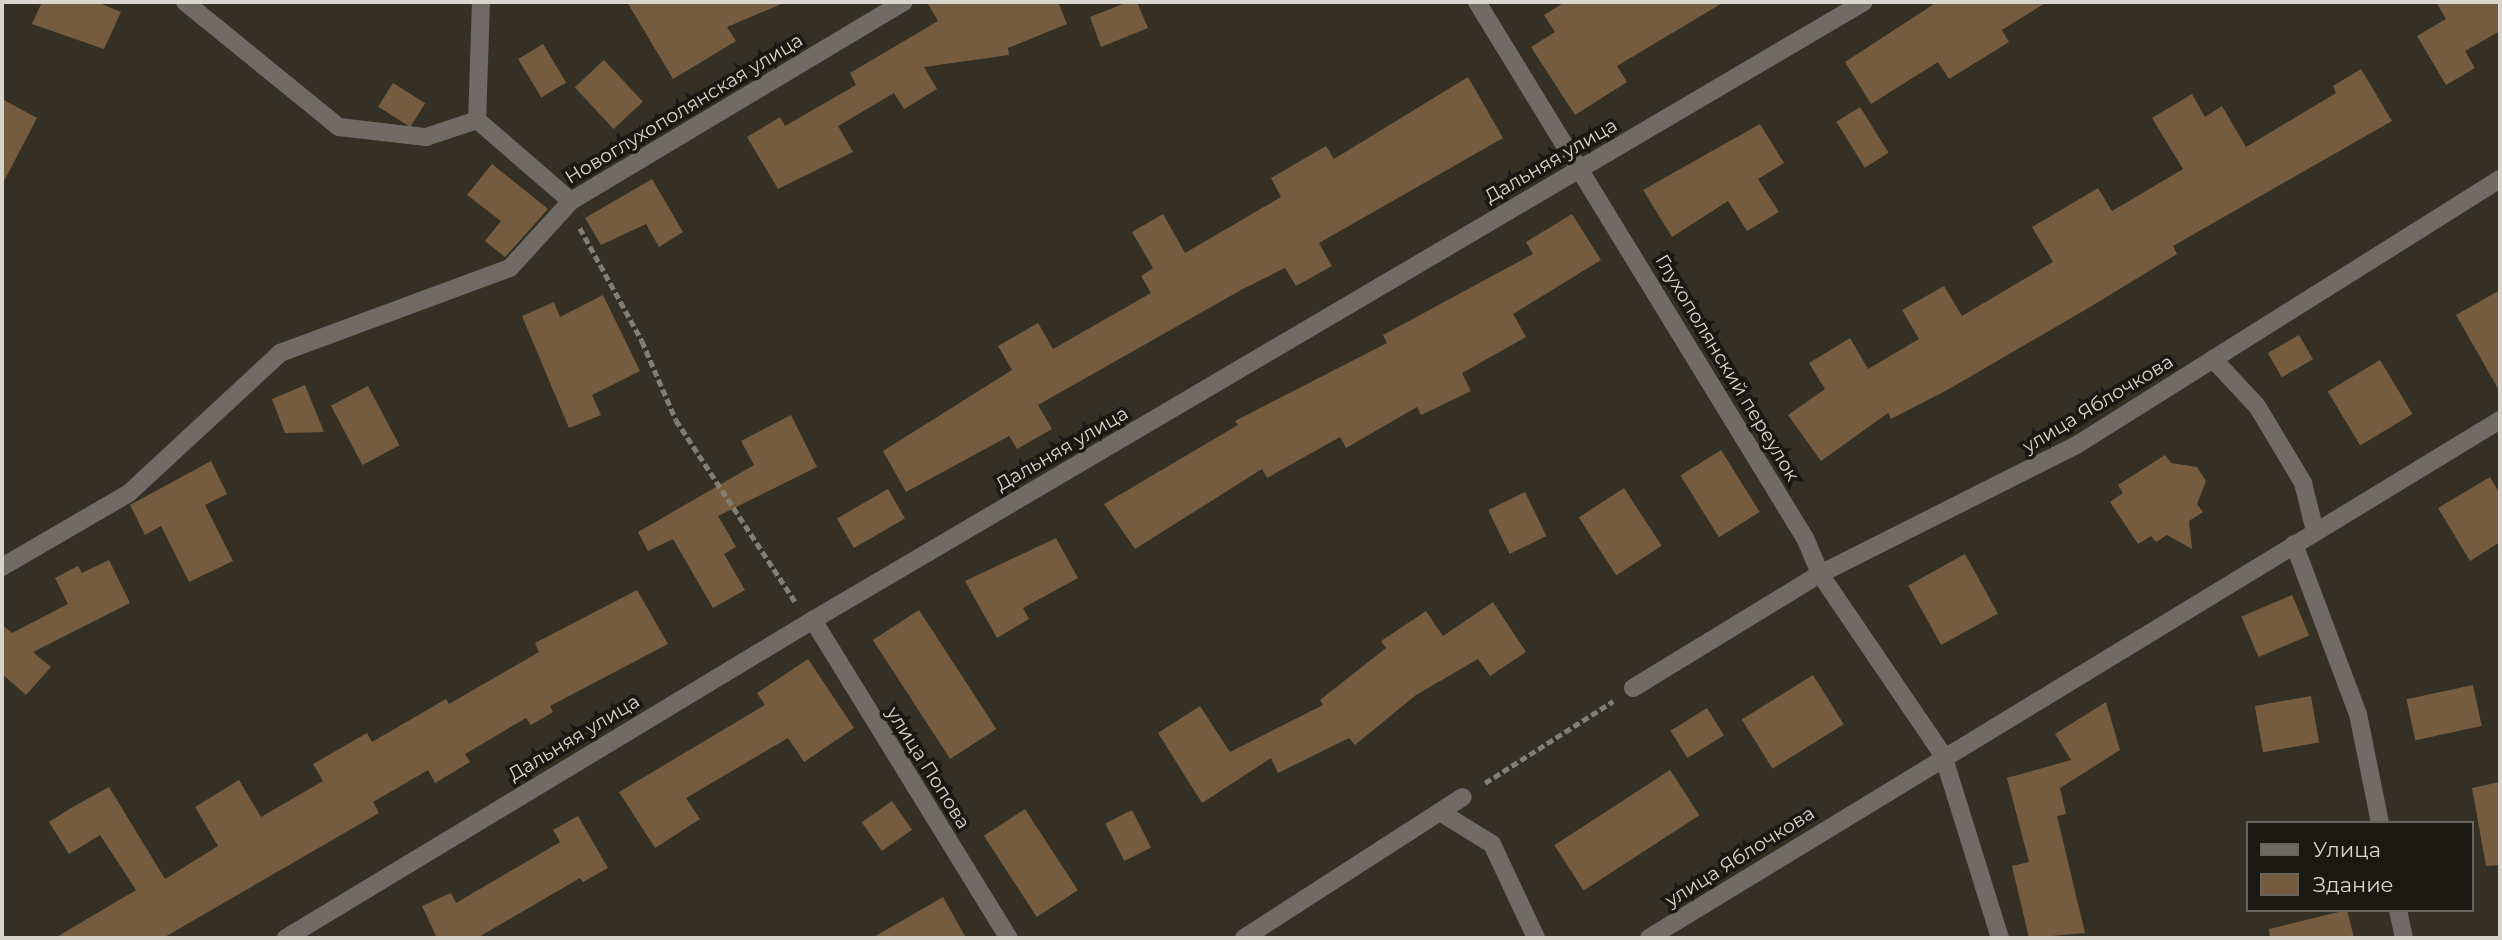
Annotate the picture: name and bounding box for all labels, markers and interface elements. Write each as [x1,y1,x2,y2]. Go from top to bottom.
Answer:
street label: Новоглухополянская улица [561,29,807,189]
street label: Дальняя улица [1481,114,1621,208]
street label: Глухополянский переулок [1650,251,1804,485]
street label: улица Яблочкова [2019,350,2177,458]
street label: Дальняя улица [992,402,1132,496]
street label: Дальняя улица [504,690,644,786]
street label: улица Попова [881,703,975,833]
street label: улица Яблочкова [1661,802,1819,912]
legend [2246,821,2474,912]
text: Улица [2313,837,2381,862]
text: Здание [2313,872,2394,897]

